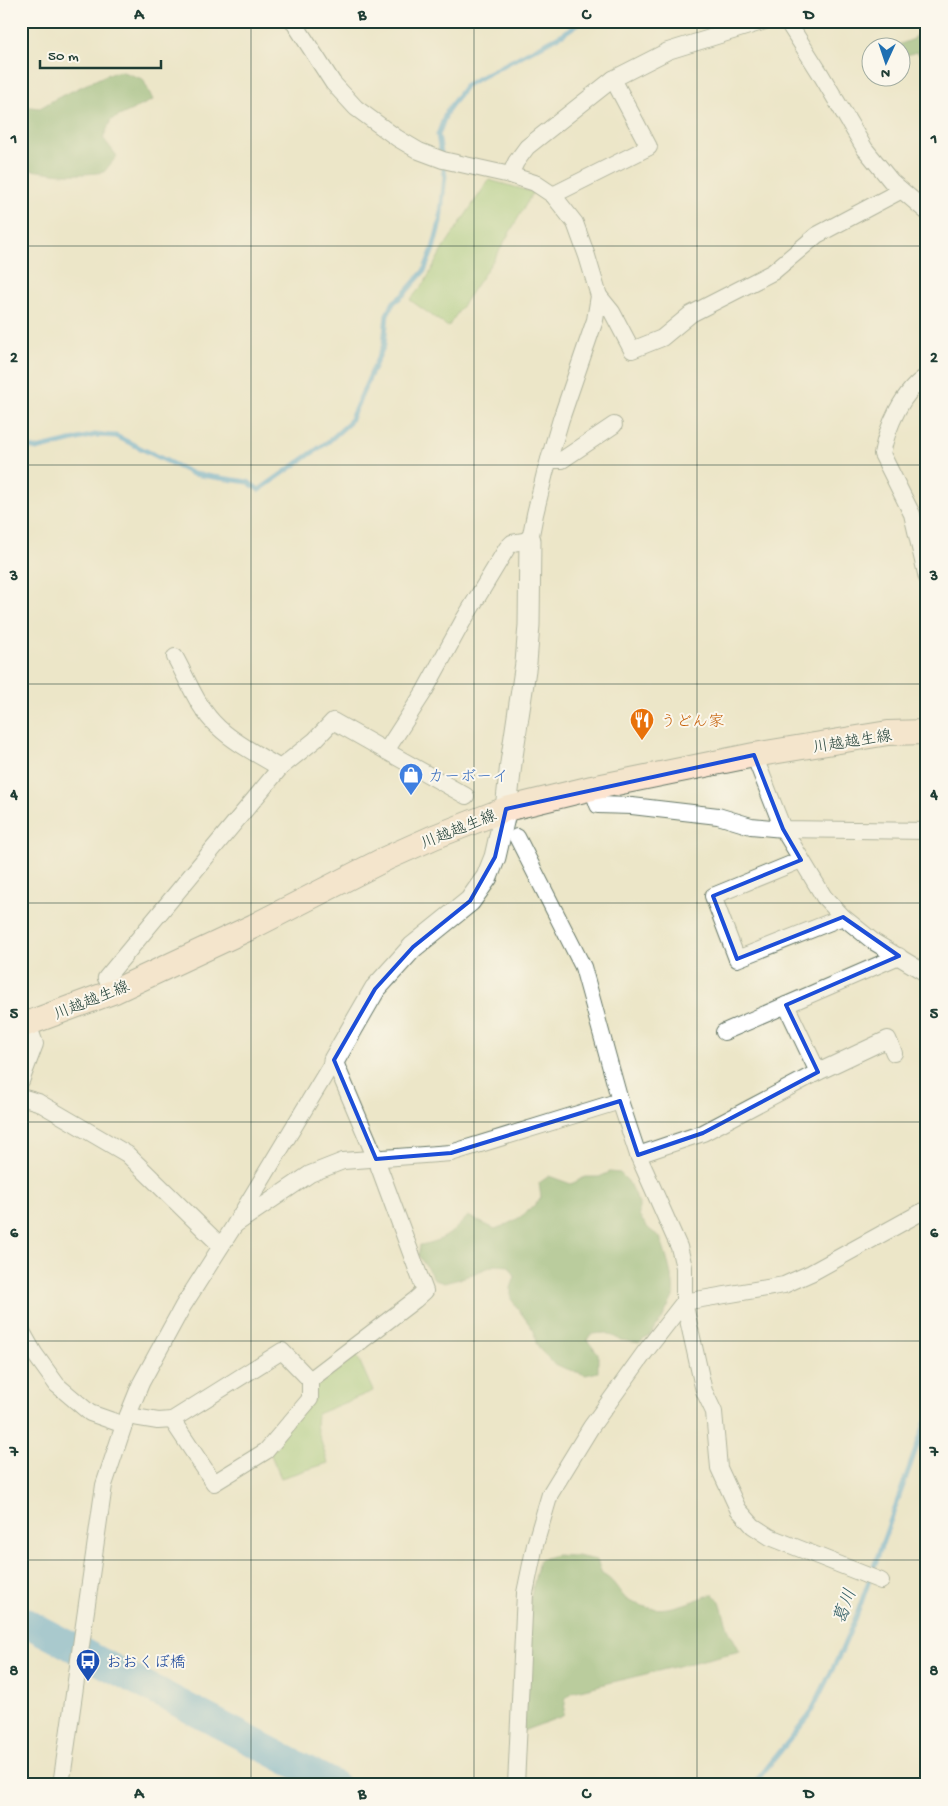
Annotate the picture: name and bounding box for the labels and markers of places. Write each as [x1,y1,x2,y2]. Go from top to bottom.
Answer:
restaurant icon: うどん家 [629,707,655,741]
place label: うどん家 [660,713,724,733]
shop icon: カーボーイ [398,762,424,796]
place label: カーボーイ [428,768,508,788]
bus stop icon: おおくぼ橋 [75,1648,101,1682]
place label: おおくぼ橋 [106,1654,186,1674]

